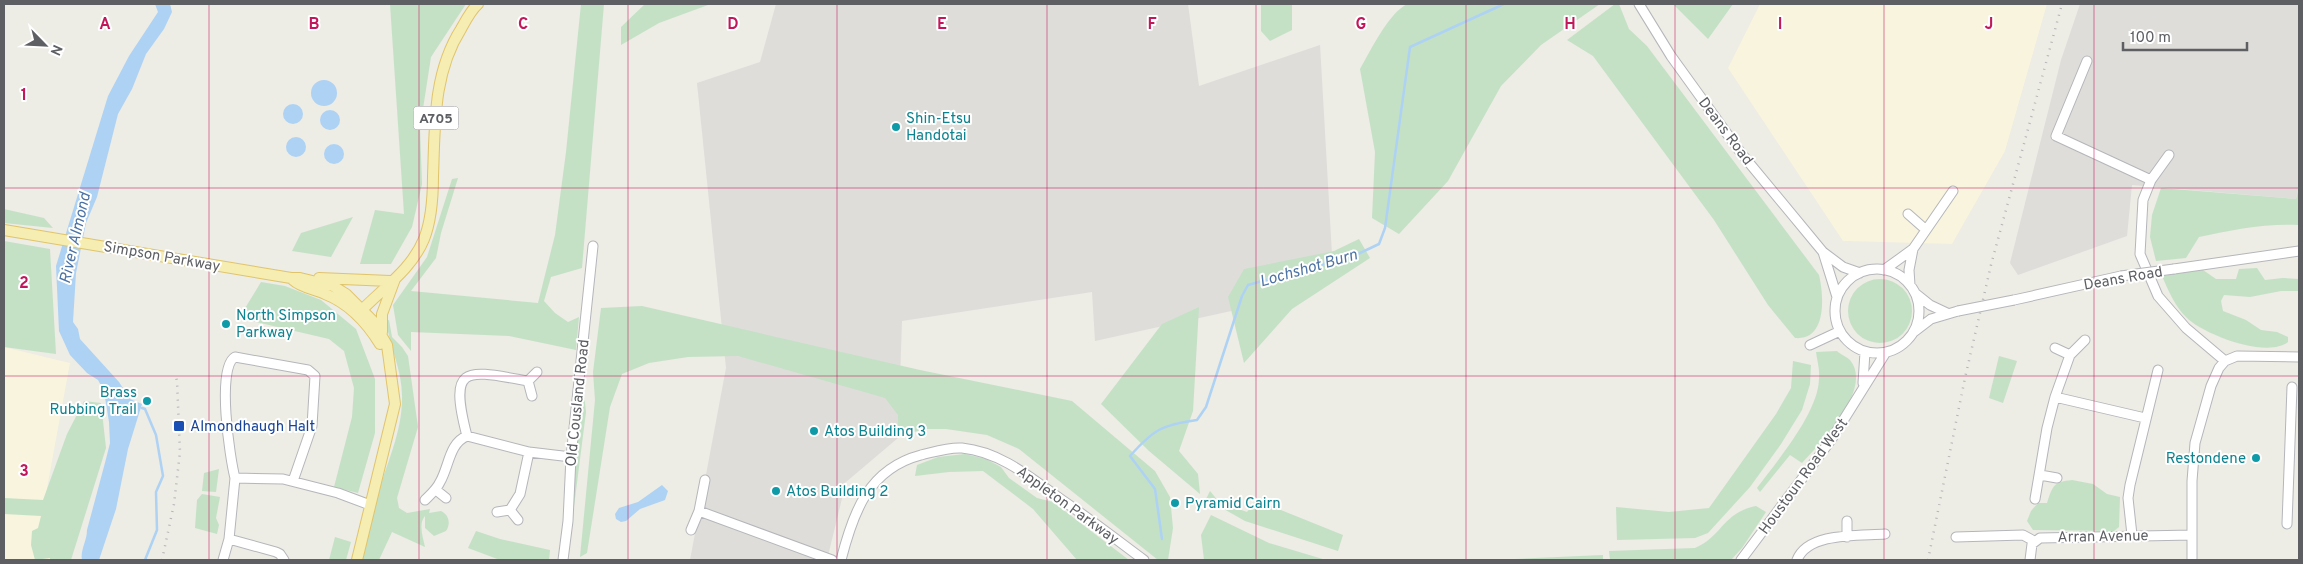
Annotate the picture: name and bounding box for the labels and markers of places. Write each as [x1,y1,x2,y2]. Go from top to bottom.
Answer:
place label: Shin-Etsu Handotai [906,110,971,146]
marker: Shin-Etsu Handotai [890,121,902,133]
place label: North Simpson Parkway [236,307,336,343]
marker: North Simpson Parkway [220,318,232,330]
place label: Brass Rubbing Trail [49,384,137,420]
marker: Brass Rubbing Trail [141,395,153,407]
place label: Almondhaugh Halt [190,418,315,437]
marker: Almondhaugh Halt [172,419,186,433]
place label: Atos Building 3 [824,423,926,442]
marker: Atos Building 3 [808,425,820,437]
place label: Restondene [2166,450,2246,469]
marker: Restondene [2250,452,2262,464]
place label: Atos Building 2 [786,483,888,502]
marker: Atos Building 2 [770,485,782,497]
place label: Pyramid Cairn [1185,495,1281,514]
marker: Pyramid Cairn [1169,497,1181,509]

